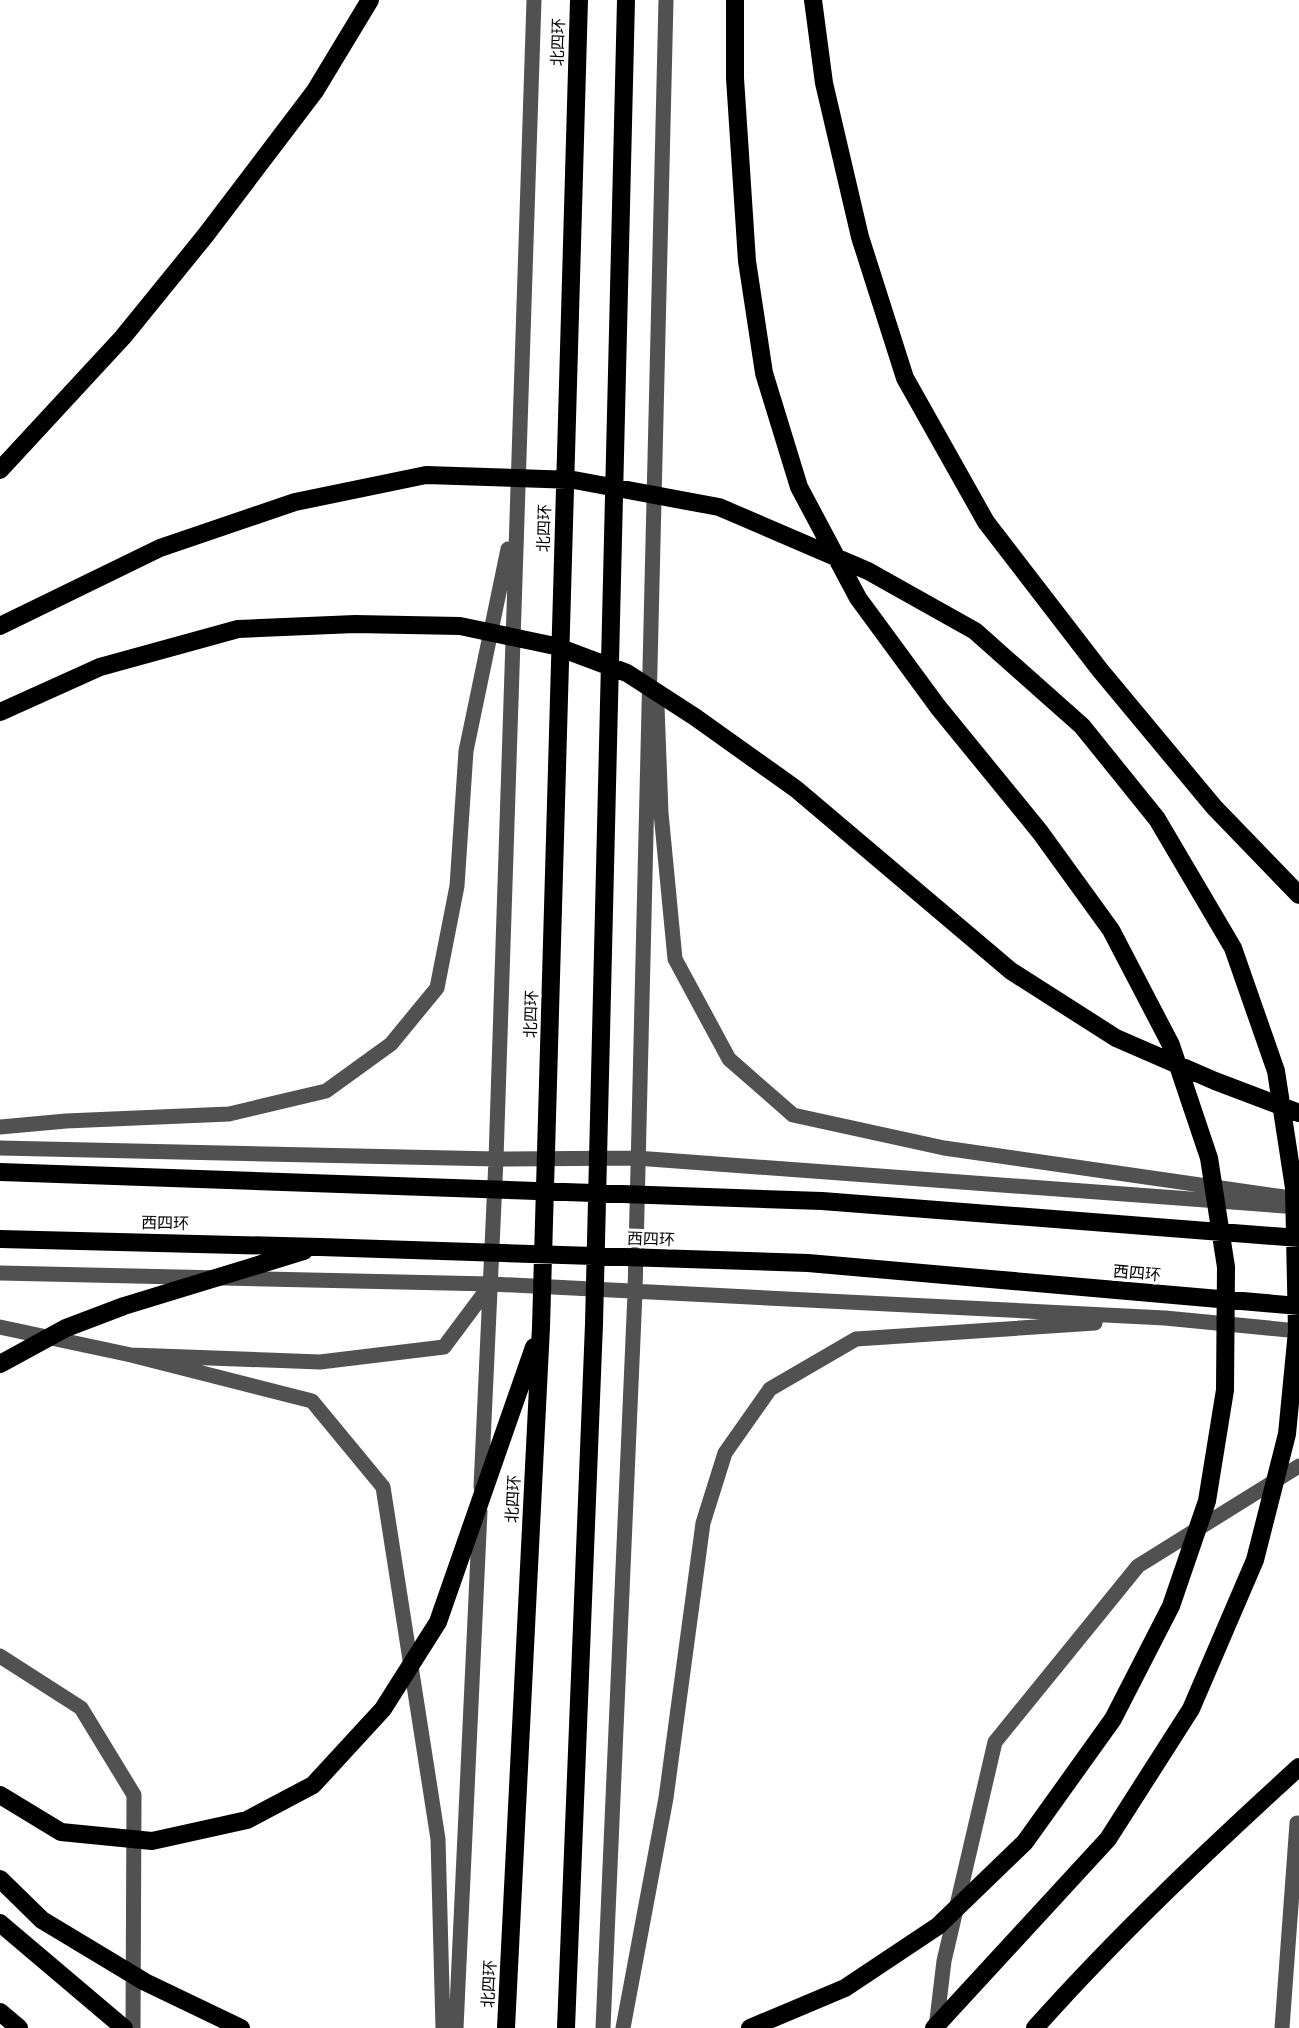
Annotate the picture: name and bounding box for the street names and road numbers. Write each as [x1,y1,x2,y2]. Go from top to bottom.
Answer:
street label: 北四环 [549,18,567,66]
street label: 北四环 [535,504,553,552]
street label: 北四环 [522,990,540,1038]
street label: 西四环 [141,1214,189,1232]
street label: 西四环 [627,1230,675,1248]
street label: 西四环 [1112,1262,1162,1284]
street label: 北四环 [503,1475,523,1523]
street label: 北四环 [479,1960,499,2008]

